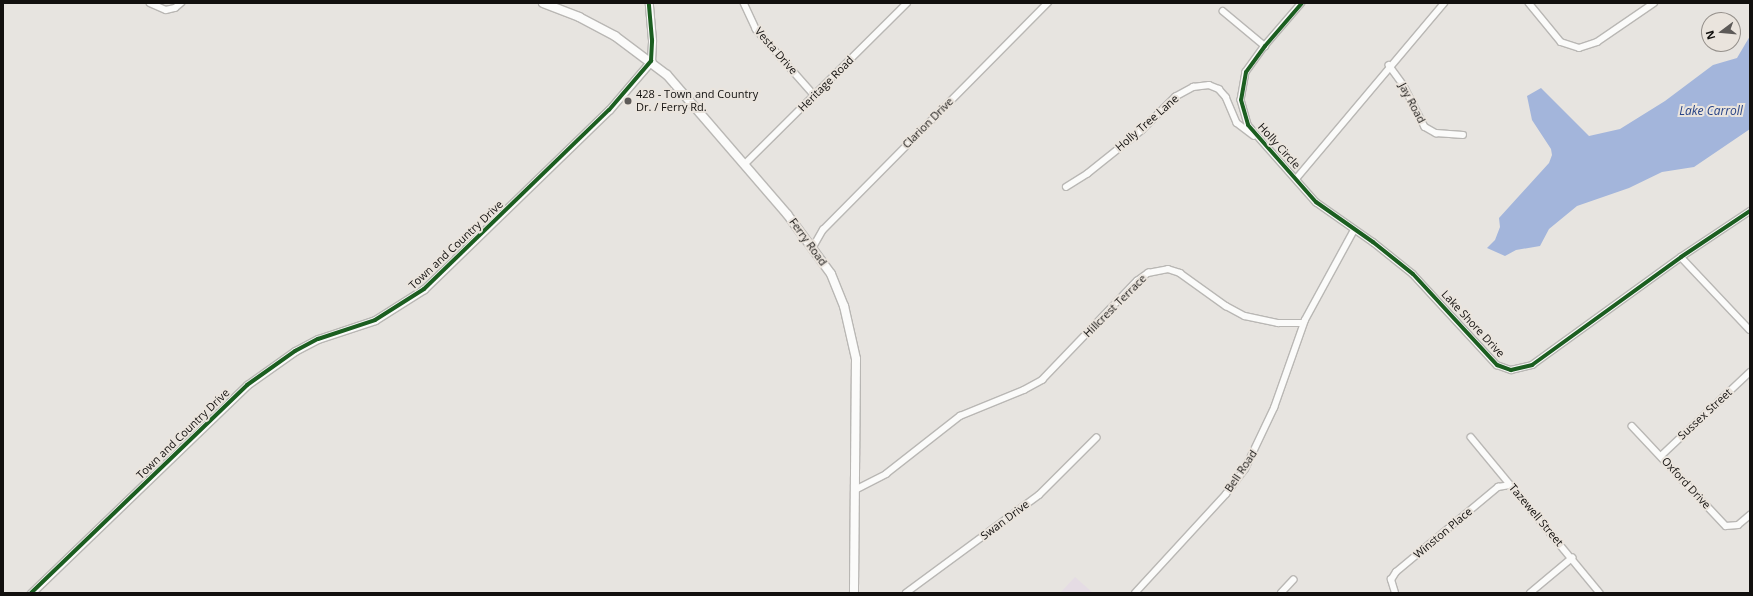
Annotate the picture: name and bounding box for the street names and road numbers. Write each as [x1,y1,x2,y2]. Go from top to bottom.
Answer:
street label: Vesta Drive [752,25,800,77]
street label: Heritage Road [796,54,856,114]
street label: Jay Road [1396,81,1428,125]
street label: Holly Tree Lane [1113,92,1181,154]
street label: Clarion Drive [900,95,956,151]
street label: Holly Circle [1255,120,1303,172]
street label: Town and Country Drive [406,198,506,292]
street label: Ferry Road [786,216,830,268]
street label: Hillcrest Terrace [1081,272,1149,340]
street label: Lake Shore Drive [1439,288,1507,360]
street label: Town and Country Drive [134,386,232,482]
street label: Sussex Street [1675,386,1735,442]
street label: Bell Road [1222,447,1260,495]
street label: Oxford Drive [1659,454,1713,512]
street label: Tazewell Street [1506,481,1566,549]
street label: Swan Drive [978,498,1032,542]
street label: Winston Place [1411,505,1475,561]

